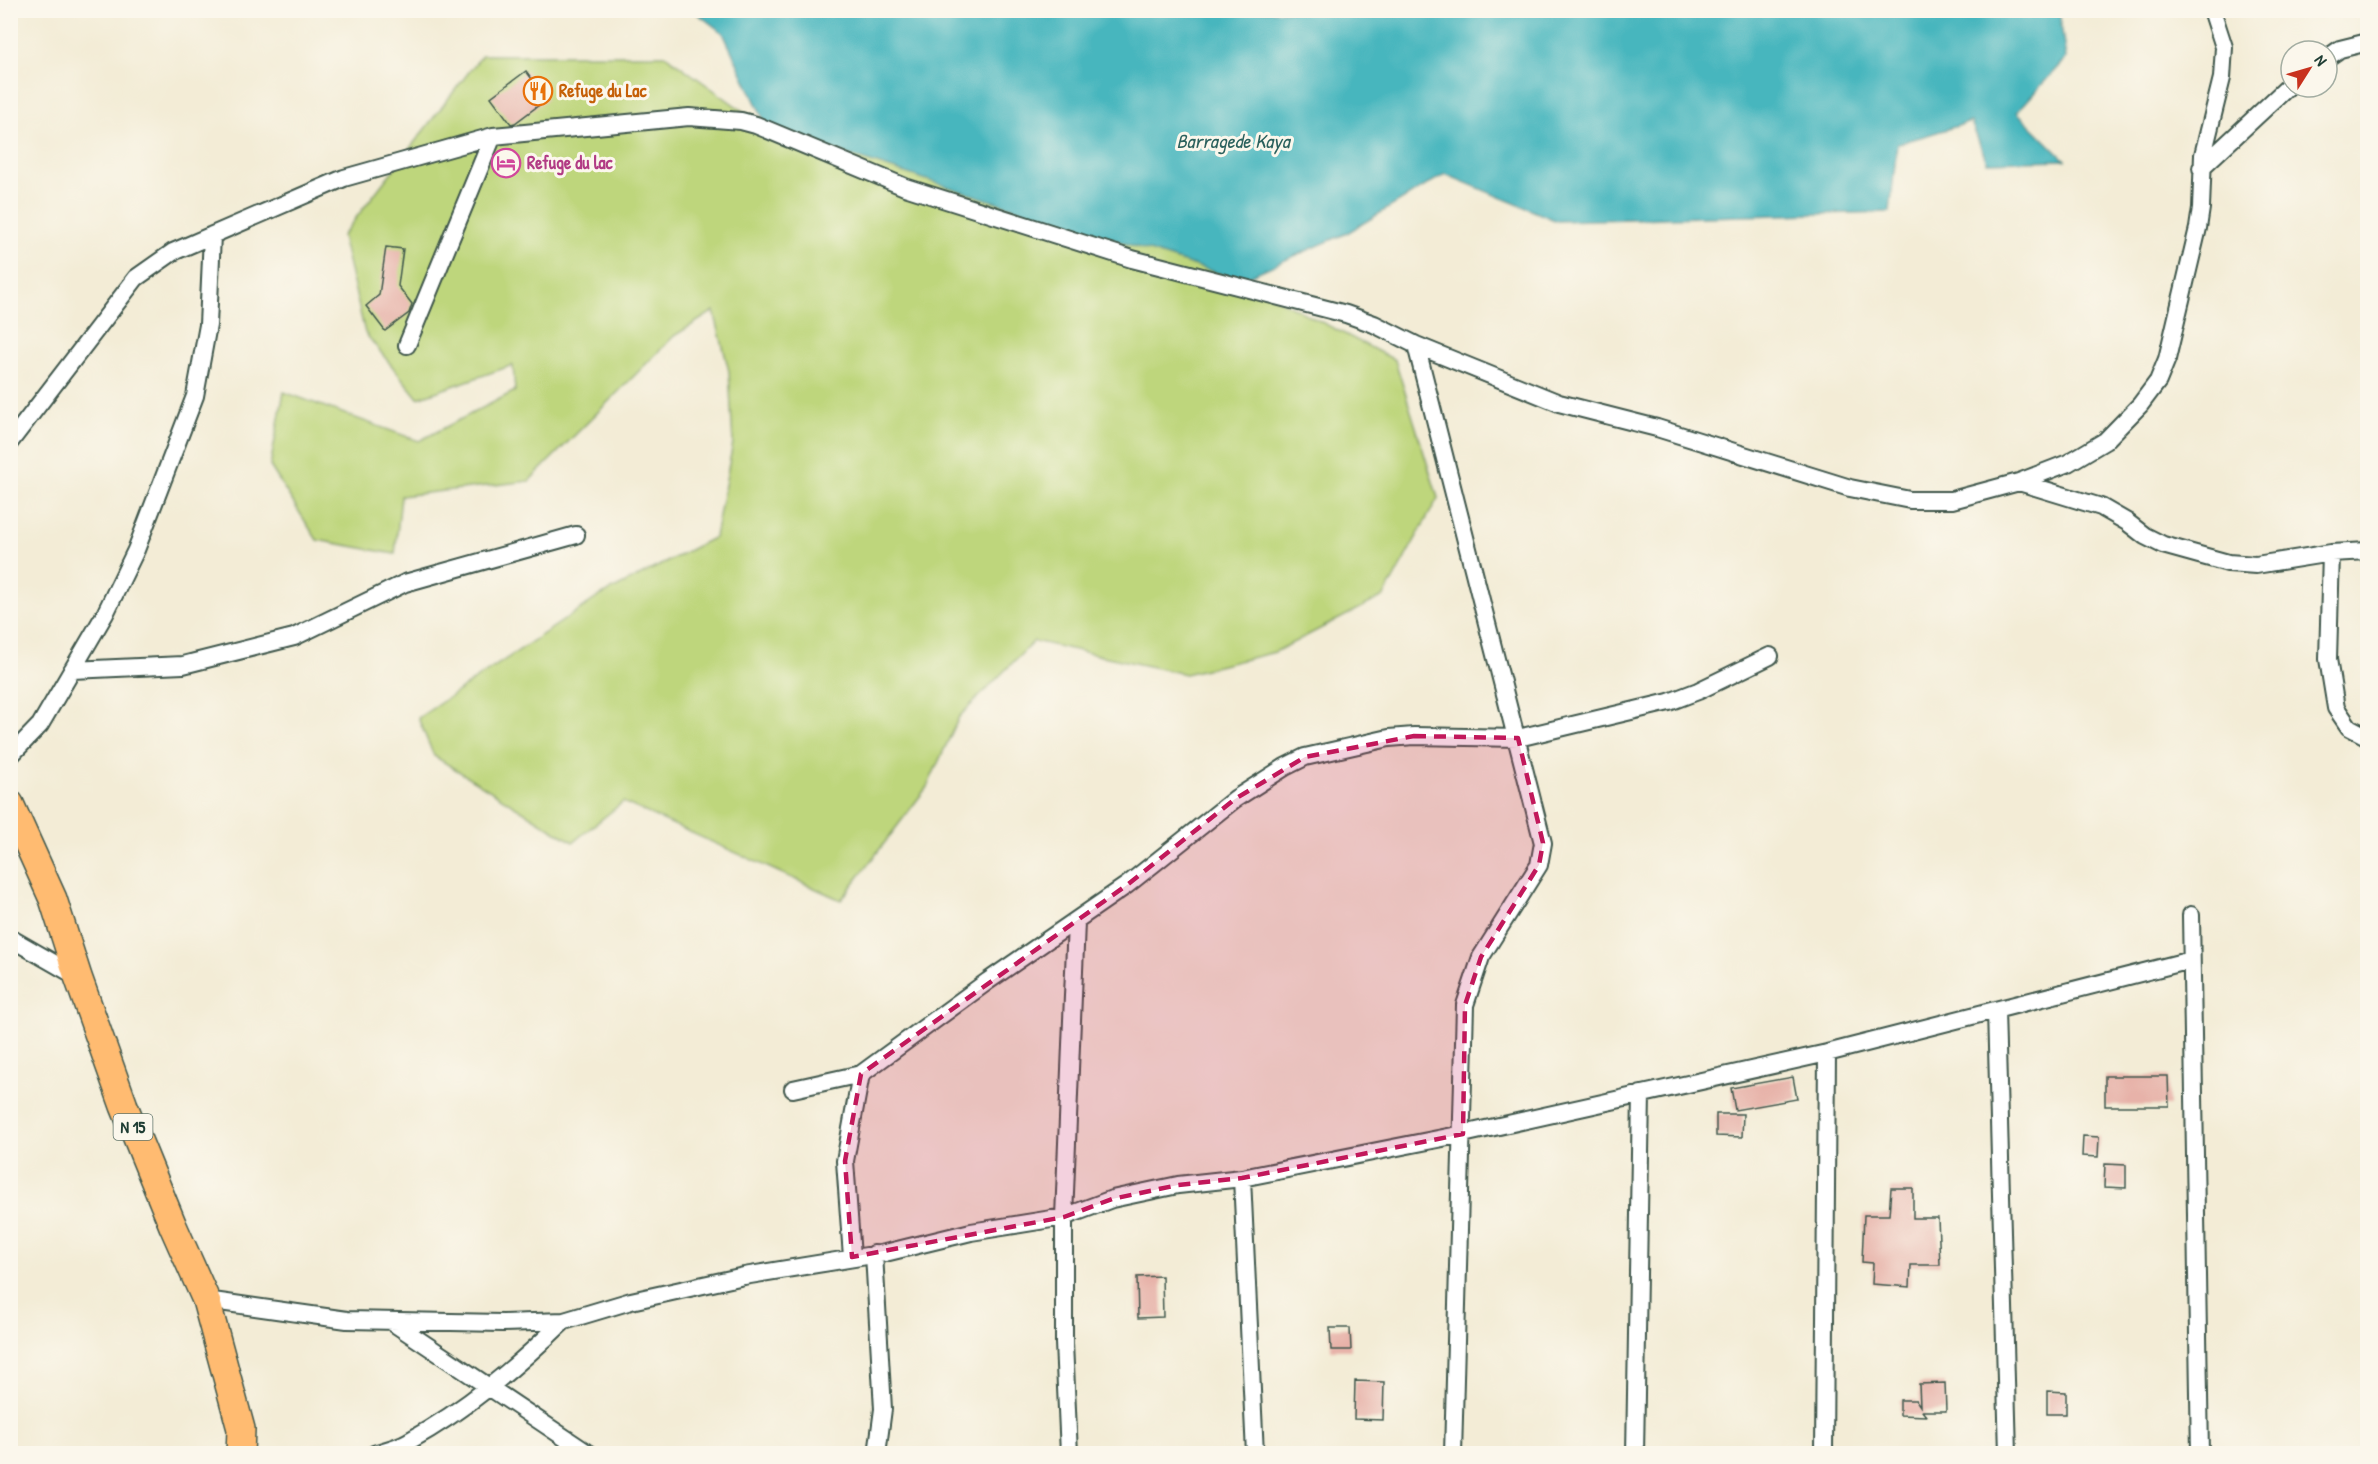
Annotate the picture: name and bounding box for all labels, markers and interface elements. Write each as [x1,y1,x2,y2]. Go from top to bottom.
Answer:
north arrow [2279,39,2339,99]
text: N [2310,50,2333,70]
restaurant icon: Refuge du Lac [522,75,554,107]
place label: Refuge du Lac [559,78,647,104]
water label: Barragede Kaya [1176,127,1292,155]
hotel icon: Refuge du lac [490,147,522,179]
place label: Refuge du lac [527,150,614,176]
road number: N 15 [114,1114,152,1140]

